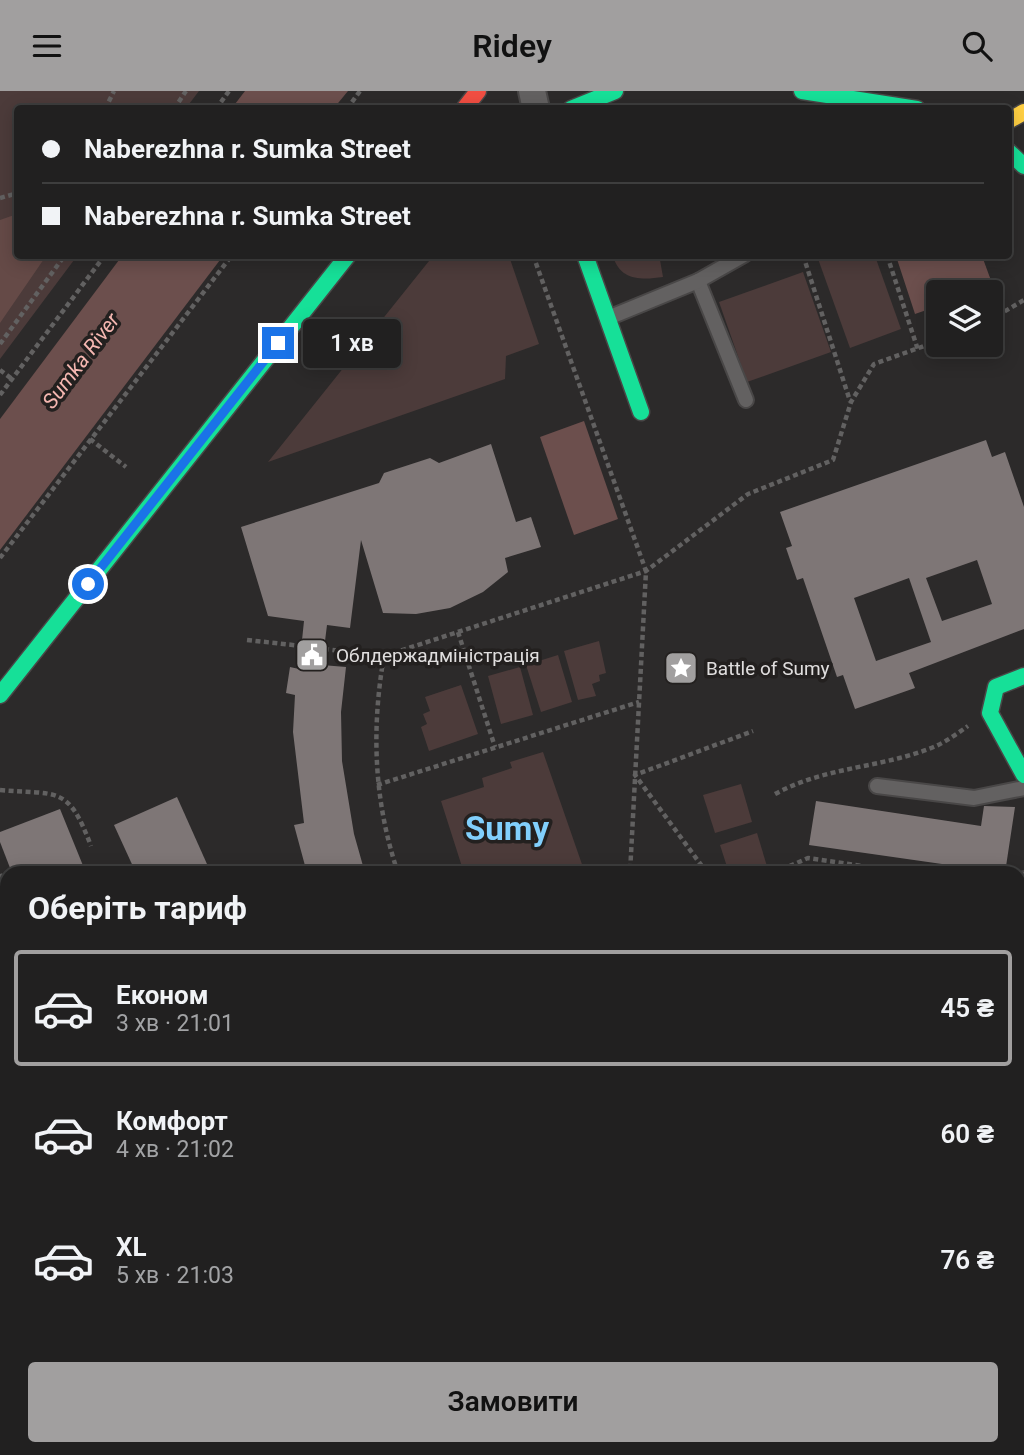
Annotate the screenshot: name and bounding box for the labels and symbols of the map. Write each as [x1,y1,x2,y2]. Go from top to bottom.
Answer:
water label: Sumka River [38,308,125,413]
callout: 1 хв [302,319,400,367]
route end [262,327,294,359]
route start [72,568,104,600]
public building icon: Облдержадміністрація [293,636,331,674]
place label: Облдержадміністрація [336,644,540,667]
place icon: Battle of Sumy [662,649,700,687]
place label: Battle of Sumy [706,657,830,680]
district label: Sumy [465,809,549,848]

